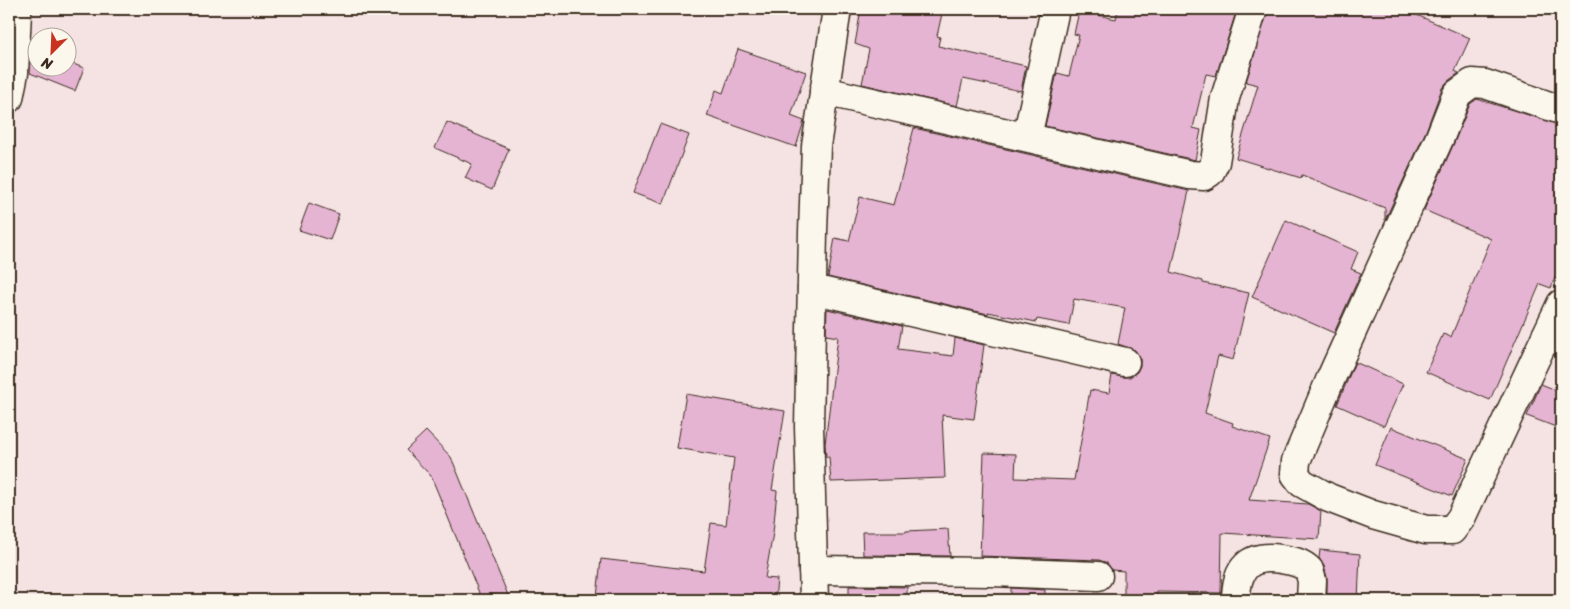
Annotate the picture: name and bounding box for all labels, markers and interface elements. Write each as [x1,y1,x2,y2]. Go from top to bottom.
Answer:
north arrow [28,28,78,78]
text: N [37,50,57,77]

